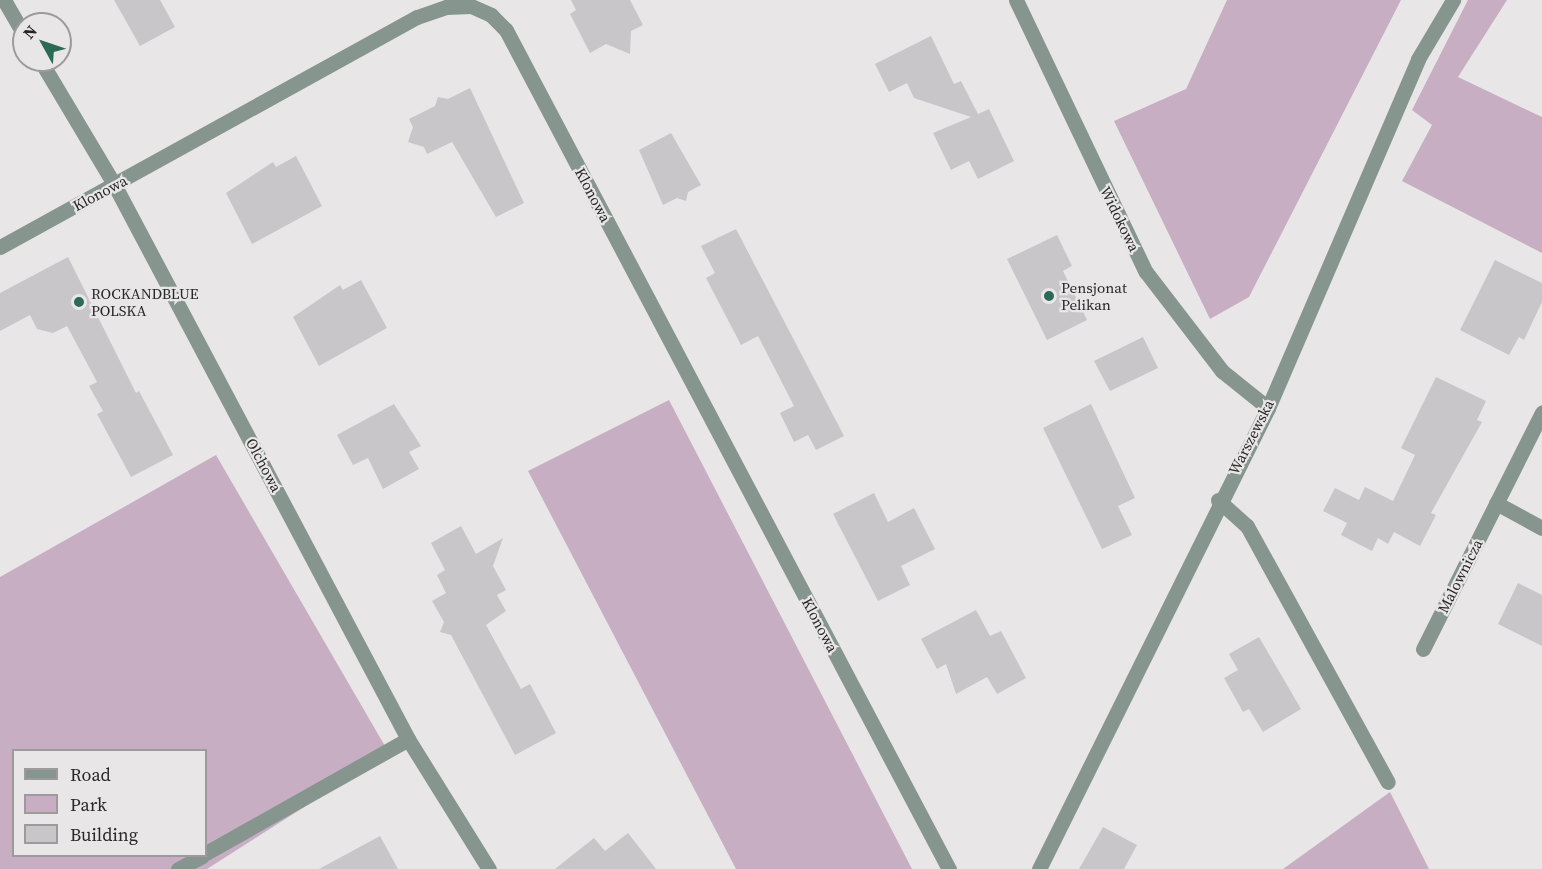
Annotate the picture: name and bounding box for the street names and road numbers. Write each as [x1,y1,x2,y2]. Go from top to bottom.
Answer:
street label: Klonowa [571,165,615,225]
street label: Klonowa [70,171,130,215]
street label: Widokowa [1097,184,1143,254]
street label: Warszewska [1224,397,1278,477]
street label: Olchowa [242,435,286,495]
street label: Malownicza [1434,536,1486,616]
street label: Klonowa [798,595,842,655]

